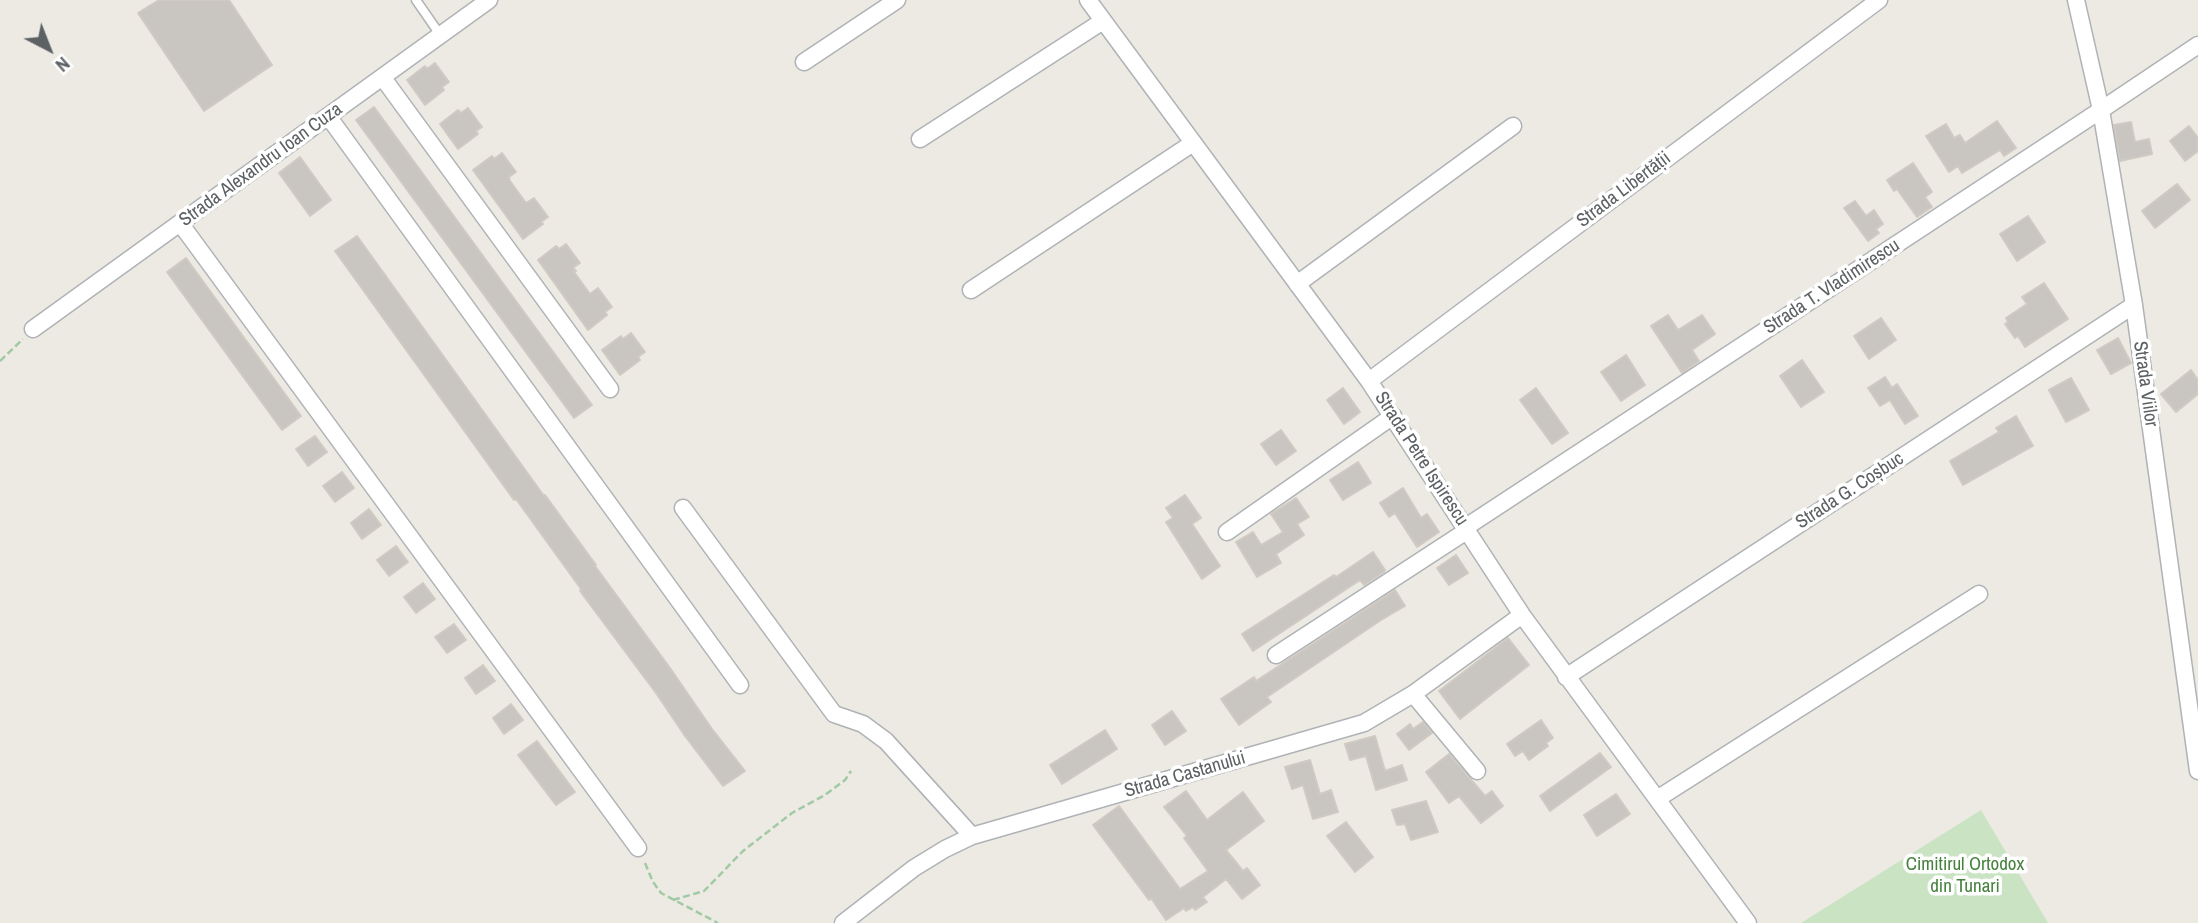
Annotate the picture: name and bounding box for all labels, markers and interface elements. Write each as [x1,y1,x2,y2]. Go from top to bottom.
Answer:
north arrow [14,14,84,84]
text: N [50,51,76,78]
street label: Strada Alexandru Ioan Cuza [175,98,347,232]
street label: Strada Libertății [1573,147,1675,233]
street label: Strada T. Vladimirescu [1760,235,1904,339]
street label: Strada Viilor [2128,340,2162,428]
street label: Strada Petre Ispirescu [1369,388,1473,530]
street label: Strada G. Coșbuc [1792,448,1908,534]
street label: Strada Castanului [1122,747,1248,803]
park label: Cimitirul Ortodox din Tunari [1906,854,2024,898]

